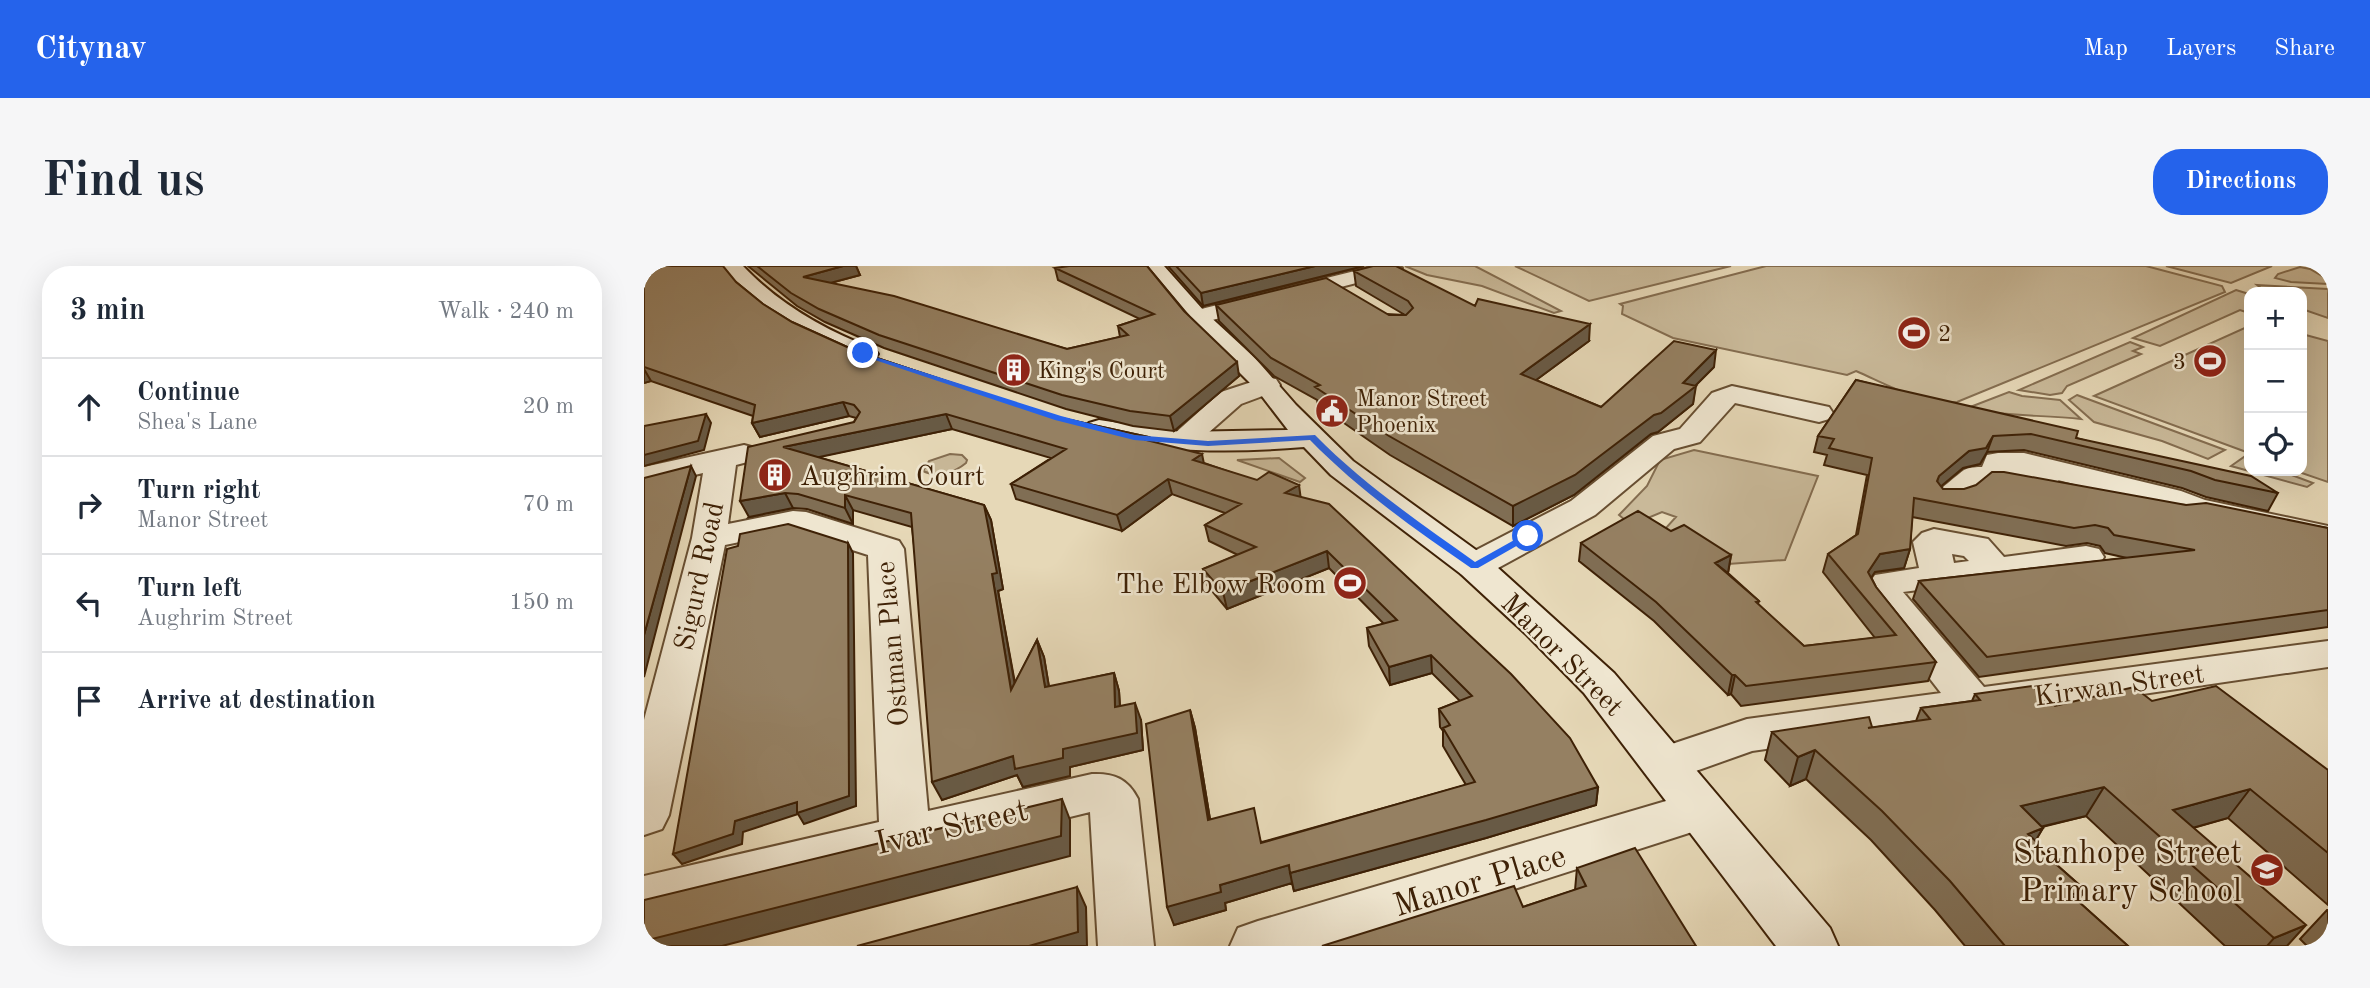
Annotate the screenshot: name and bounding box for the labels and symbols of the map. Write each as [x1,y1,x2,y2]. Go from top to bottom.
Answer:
sports icon: 2 [1895,314,1933,352]
place label: 2 [1938,323,1951,346]
route end [847,337,878,368]
sports icon: 3 [2191,342,2229,380]
building icon: King's Court [995,351,1033,389]
place label: 3 [2173,351,2186,374]
place label: King's Court [1038,360,1165,383]
place label: Manor Street Phoenix [1356,388,1487,437]
public building icon: Manor Street Phoenix [1313,392,1351,430]
building icon: Aughrim Court [756,456,794,494]
place label: Aughrim Court [800,464,985,492]
street label: Sigurd Road [672,500,730,654]
route start [1512,520,1543,551]
street label: Ostman Place [873,560,915,728]
sports icon: The Elbow Room [1331,564,1369,602]
place label: The Elbow Room [1116,572,1326,600]
street label: Manor Street [1494,590,1627,723]
street label: Kirwan Street [2032,661,2207,713]
street label: Ivar Street [872,795,1031,862]
place label: Stanhope Street Primary School [2013,838,2242,909]
street label: Manor Place [1390,841,1570,924]
school or university icon: Stanhope Street Primary School [2248,851,2286,889]

